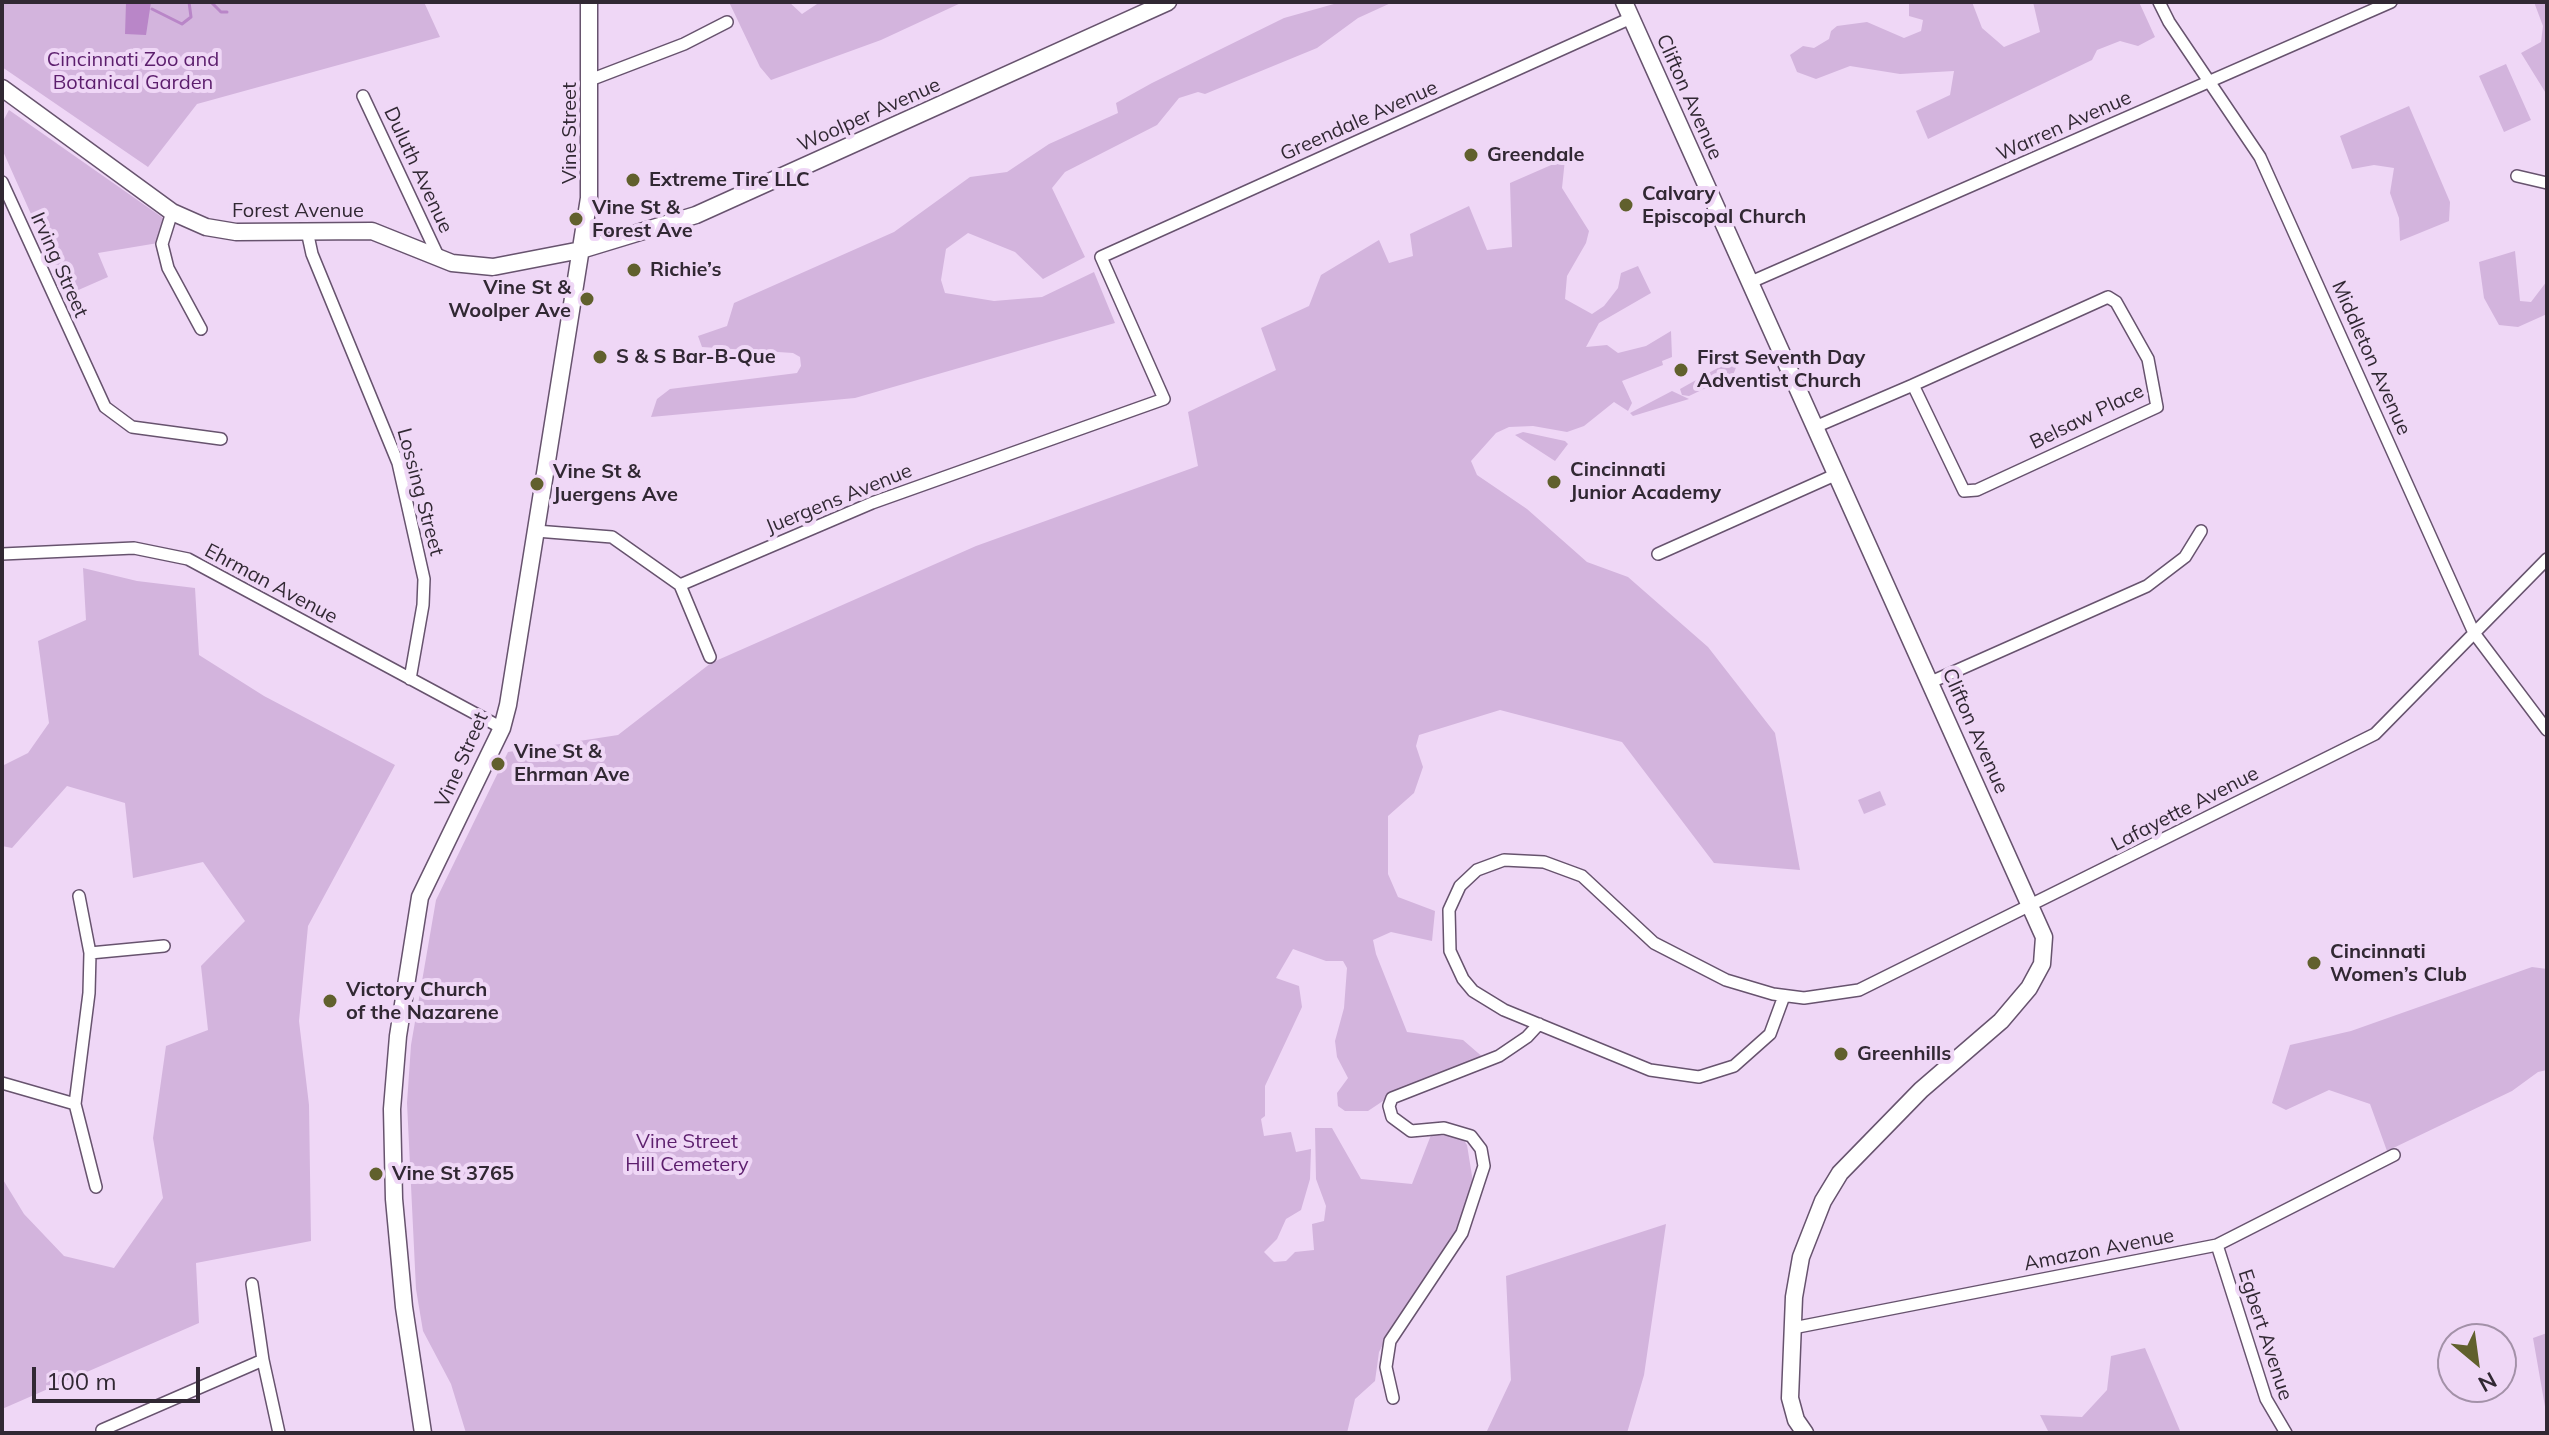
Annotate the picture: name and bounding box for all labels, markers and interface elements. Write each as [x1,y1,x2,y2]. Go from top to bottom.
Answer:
street label: Clifton Avenue [1651,31,1727,163]
park label: Cincinnati Zoo and Botanical Garden [47,48,219,95]
street label: Woolper Avenue [794,73,944,157]
street label: Greendale Avenue [1277,76,1441,166]
street label: Vine Street [558,82,582,184]
street label: Warren Avenue [1993,86,2135,166]
street label: Duluth Avenue [378,103,458,237]
place label: Greendale [1487,143,1584,167]
marker: Greendale [1462,146,1480,164]
place label: Extreme Tire LLC [649,168,810,192]
marker: Extreme Tire LLC [624,171,642,189]
place label: Calvary Episcopal Church [1642,182,1806,229]
place label: Vine St & Forest Ave [592,196,693,243]
marker: Calvary Episcopal Church [1617,196,1635,214]
street label: Forest Avenue [232,199,364,223]
street label: Irving Street [25,209,93,321]
marker: Vine St & Forest Ave [567,210,585,228]
place label: Richie’s [650,258,721,282]
marker: Richie’s [625,261,643,279]
place label: Vine St & Woolper Ave [448,276,571,323]
street label: Middleton Avenue [2326,277,2416,439]
marker: Vine St & Woolper Ave [578,290,596,308]
place label: S & S Bar-B-Que [616,345,776,369]
place label: First Seventh Day Adventist Church [1697,346,1865,393]
marker: S & S Bar-B-Que [591,348,609,366]
marker: First Seventh Day Adventist Church [1672,361,1690,379]
street label: Belsaw Place [2026,379,2148,455]
street label: Lossing Street [391,426,449,558]
place label: Cincinnati Junior Academy [1570,458,1721,505]
street label: Juergens Avenue [762,459,916,539]
place label: Vine St & Juergens Ave [553,460,678,507]
marker: Cincinnati Junior Academy [1545,473,1563,491]
marker: Vine St & Juergens Ave [528,475,546,493]
street label: Ehrman Avenue [201,539,341,629]
street label: Clifton Avenue [1937,665,2013,797]
street label: Vine Street [430,709,494,811]
place label: Vine St & Ehrman Ave [514,740,630,787]
marker: Vine St & Ehrman Ave [489,755,507,773]
street label: Lafayette Avenue [2107,761,2263,857]
place label: Cincinnati Women’s Club [2330,940,2467,987]
marker: Cincinnati Women’s Club [2305,954,2323,972]
place label: Victory Church of the Nazarene [346,978,499,1025]
marker: Victory Church of the Nazarene [321,992,339,1010]
place label: Greenhills [1857,1042,1951,1066]
marker: Greenhills [1832,1045,1850,1063]
park label: Vine Street Hill Cemetery [625,1130,749,1177]
place label: Vine St 3765 [392,1162,514,1186]
marker: Vine St 3765 [367,1165,385,1183]
street label: Amazon Avenue [2022,1224,2176,1276]
street label: Egbert Avenue [2233,1266,2297,1404]
north arrow [2437,1323,2517,1403]
scale bar [36,1351,204,1401]
text: 100 m [46,1366,117,1396]
text: N [2474,1366,2502,1399]

